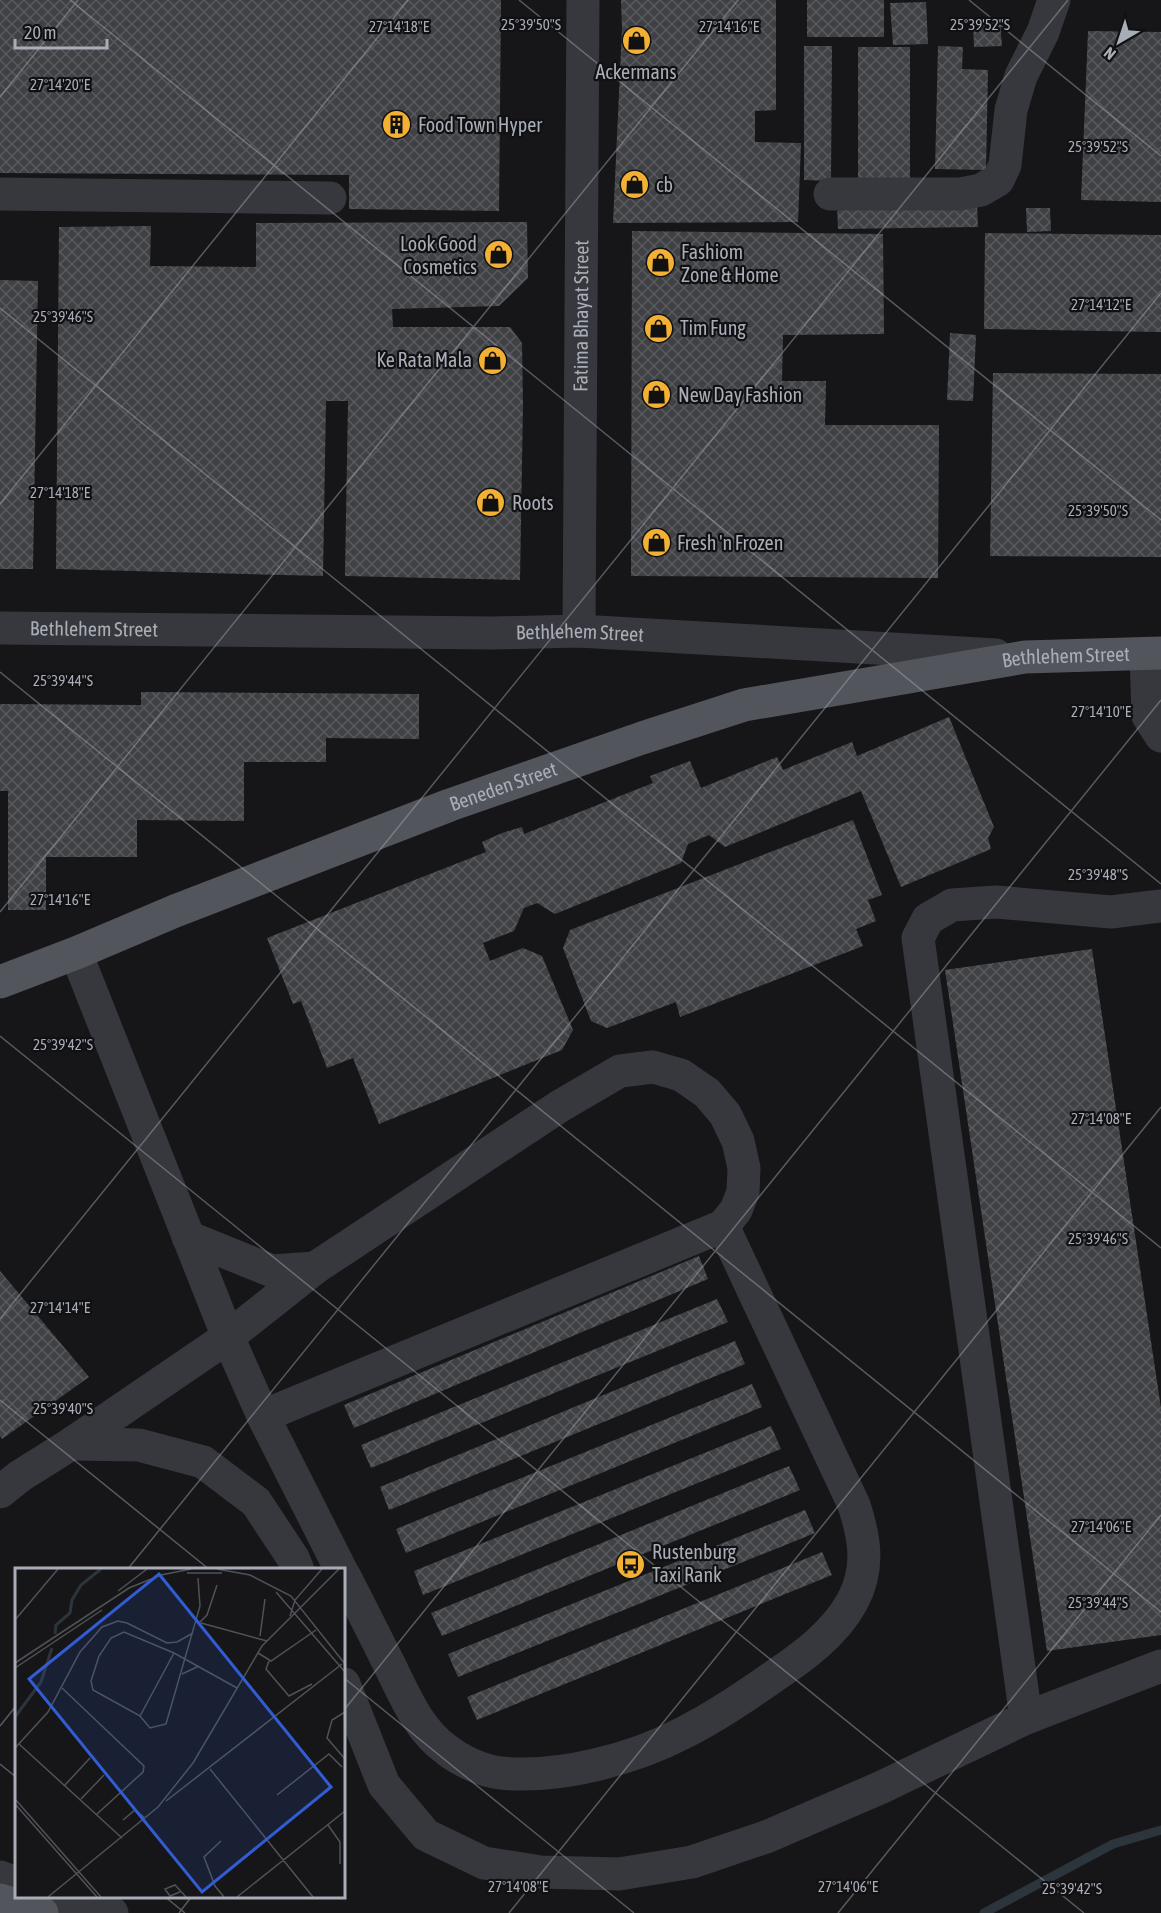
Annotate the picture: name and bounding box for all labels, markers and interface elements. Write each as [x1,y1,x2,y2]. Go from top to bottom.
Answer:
scale bar [15,12,106,50]
north arrow [1089,12,1149,72]
text: 25°39'50"S [501,16,561,33]
text: 25°39'52"S [950,16,1010,33]
text: 27°14'18"E [369,18,430,35]
text: 27°14'16"E [699,18,760,35]
text: 20 m [24,22,56,43]
shop icon: Ackermans [620,25,652,57]
text: N [1100,44,1119,64]
place label: Ackermans [595,60,677,83]
text: 27°14'20"E [30,76,91,93]
building icon: Food Town Hyper [381,109,413,141]
place label: Food Town Hyper [418,113,543,136]
text: 25°39'52"S [1068,138,1128,155]
shop icon: cb [619,169,651,201]
place label: cb [656,173,673,196]
place label: Look Good Cosmetics [400,232,477,278]
shop icon: Look Good Cosmetics [482,239,514,271]
street label: Fatima Bhayat Street [569,240,592,392]
place label: Fashiom Zone & Home [681,240,779,286]
shop icon: Fashiom Zone & Home [644,247,676,279]
text: 27°14'12"E [1071,296,1132,313]
text: 25°39'46"S [33,308,93,325]
shop icon: Tim Fung [643,312,675,344]
place label: Tim Fung [680,316,746,339]
shop icon: Ke Rata Mala [477,344,509,376]
place label: Ke Rata Mala [376,348,472,371]
shop icon: New Day Fashion [641,379,673,411]
place label: New Day Fashion [678,383,802,406]
text: 27°14'18"E [30,484,91,501]
shop icon: Roots [475,487,507,519]
place label: Roots [512,491,554,514]
text: 25°39'50"S [1068,502,1128,519]
shop icon: Fresh 'n Frozen [640,527,672,559]
place label: Fresh 'n Frozen [677,531,783,554]
street label: Bethlehem Street [30,616,158,641]
street label: Bethlehem Street [516,619,645,646]
street label: Bethlehem Street [1000,642,1130,672]
text: 25°39'44"S [33,672,93,689]
text: 27°14'10"E [1071,703,1132,720]
street label: Beneden Street [446,757,560,815]
text: 25°39'48"S [1068,866,1128,883]
text: 27°14'16"E [30,891,91,908]
text: 25°39'42"S [33,1036,93,1053]
text: 27°14'08"E [1071,1110,1132,1127]
text: 25°39'46"S [1068,1230,1128,1247]
text: 27°14'14"E [30,1299,91,1316]
text: 25°39'40"S [33,1400,93,1417]
text: 27°14'06"E [1071,1518,1132,1535]
place label: Rustenburg Taxi Rank [652,1540,736,1586]
bus stop icon: Rustenburg Taxi Rank [615,1548,647,1580]
inset map [15,1568,345,1898]
text: 25°39'44"S [1068,1594,1128,1611]
text: 27°14'08"E [488,1878,549,1895]
text: 27°14'06"E [818,1878,879,1895]
text: 25°39'42"S [1042,1880,1102,1897]

